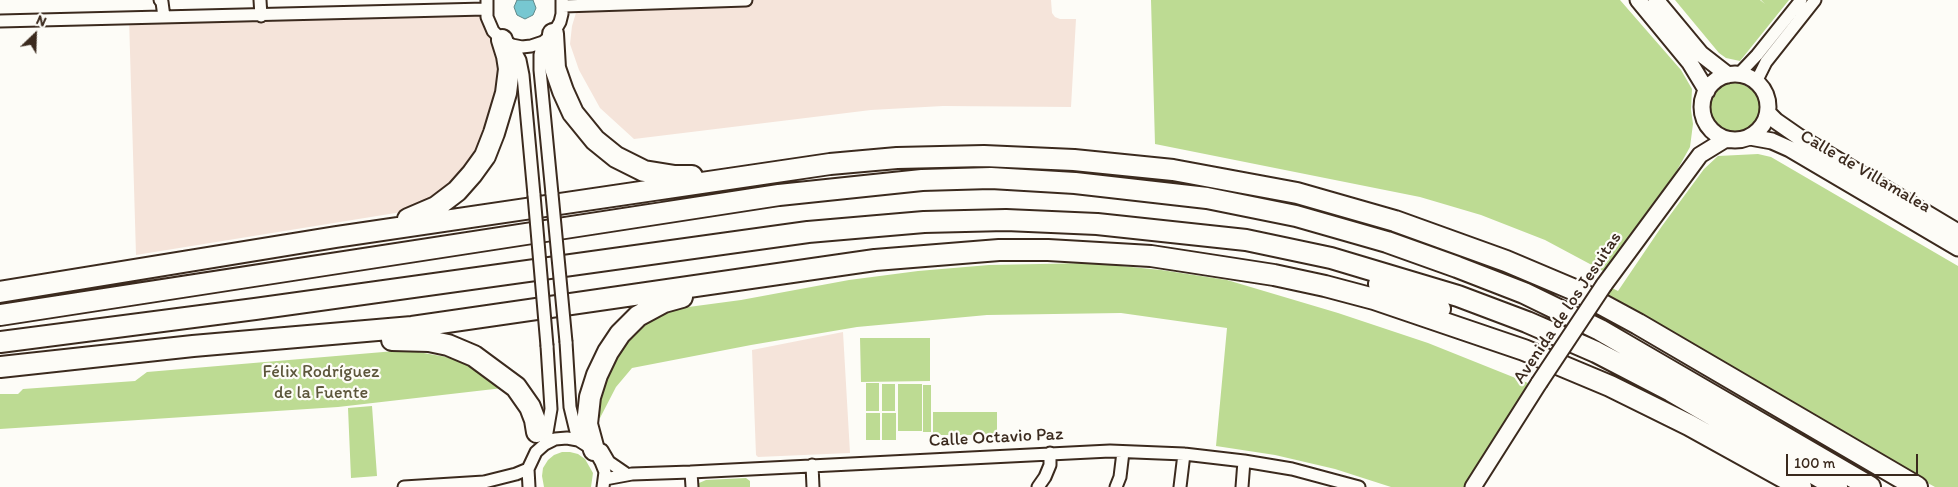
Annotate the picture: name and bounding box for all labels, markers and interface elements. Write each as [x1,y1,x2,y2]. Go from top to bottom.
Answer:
north arrow [10,10,60,60]
text: N [34,11,49,31]
street label: Calle de Villamalea [1796,126,1934,218]
street label: Avenida de los Jesuitas [1509,228,1627,388]
park label: Félix Rodríguez de la Fuente [263,361,379,404]
street label: Calle Octavio Paz [928,424,1064,452]
scale bar [1788,444,1920,476]
text: 100 m [1794,454,1835,472]

